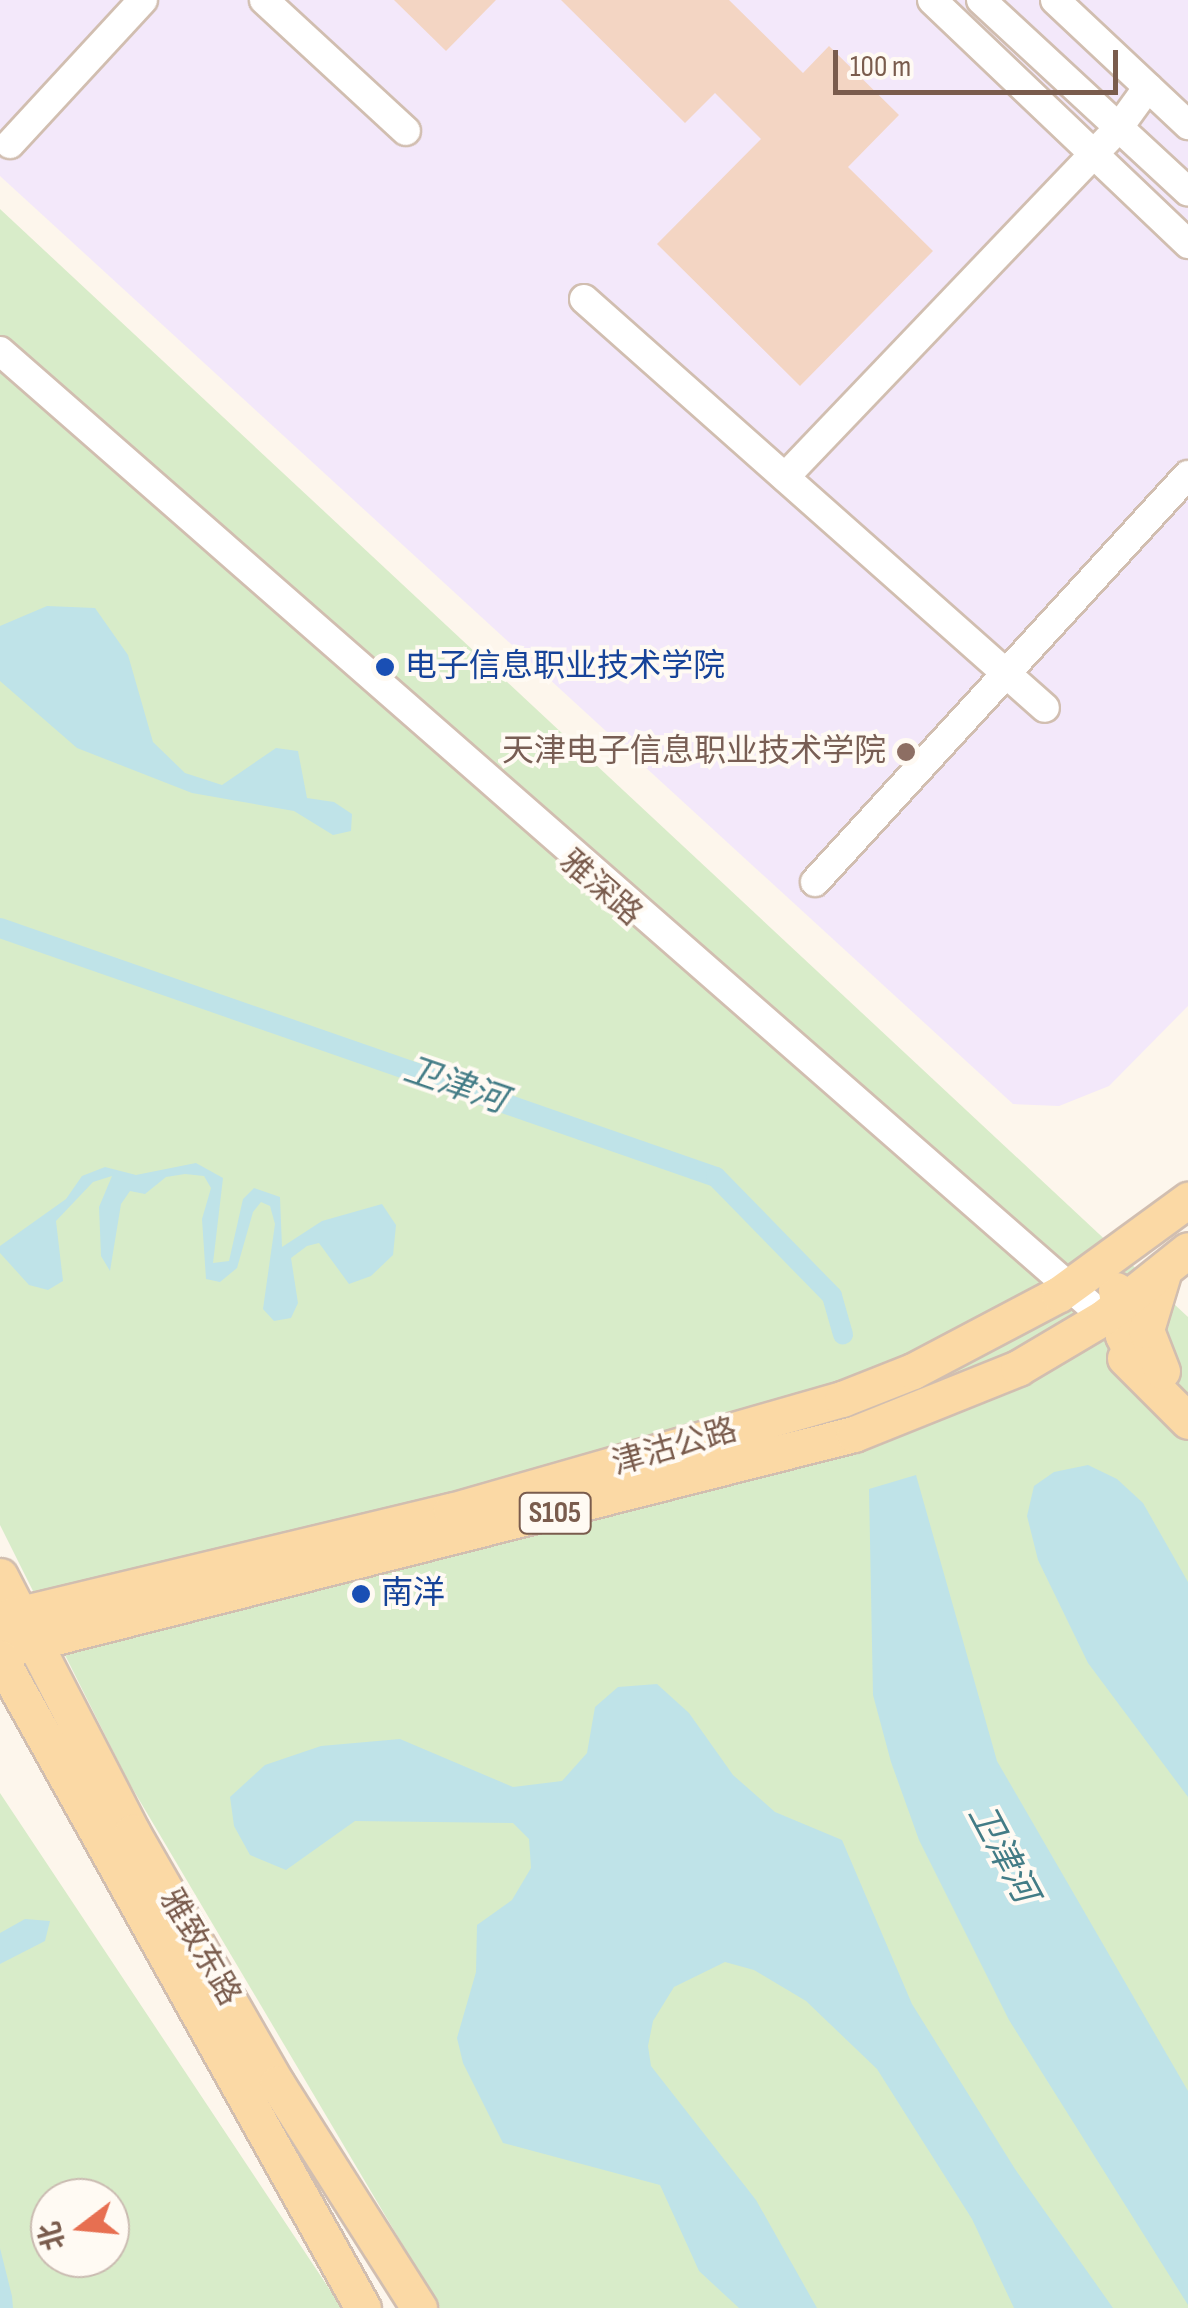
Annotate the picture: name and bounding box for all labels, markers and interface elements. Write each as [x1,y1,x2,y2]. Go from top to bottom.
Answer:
scale bar [838,30,1123,92]
text: 100 m [850,49,911,85]
place label: 电子信息职业技术学院 [405,648,725,686]
marker: 电子信息职业技术学院 [374,656,396,678]
place label: 天津电子信息职业技术学院 [502,733,886,771]
marker: 天津电子信息职业技术学院 [895,741,917,763]
street label: 雅深路 [551,843,649,935]
water label: 卫津河 [399,1049,511,1123]
street label: 津沽公路 [608,1412,742,1484]
road number: S105 [518,1488,592,1538]
place label: 南洋 [381,1575,445,1613]
marker: 南洋 [350,1583,372,1605]
water label: 卫津河 [959,1798,1045,1910]
street label: 雅致东路 [150,1883,248,2013]
north arrow [30,2178,130,2278]
text: 北 [33,2218,72,2254]

